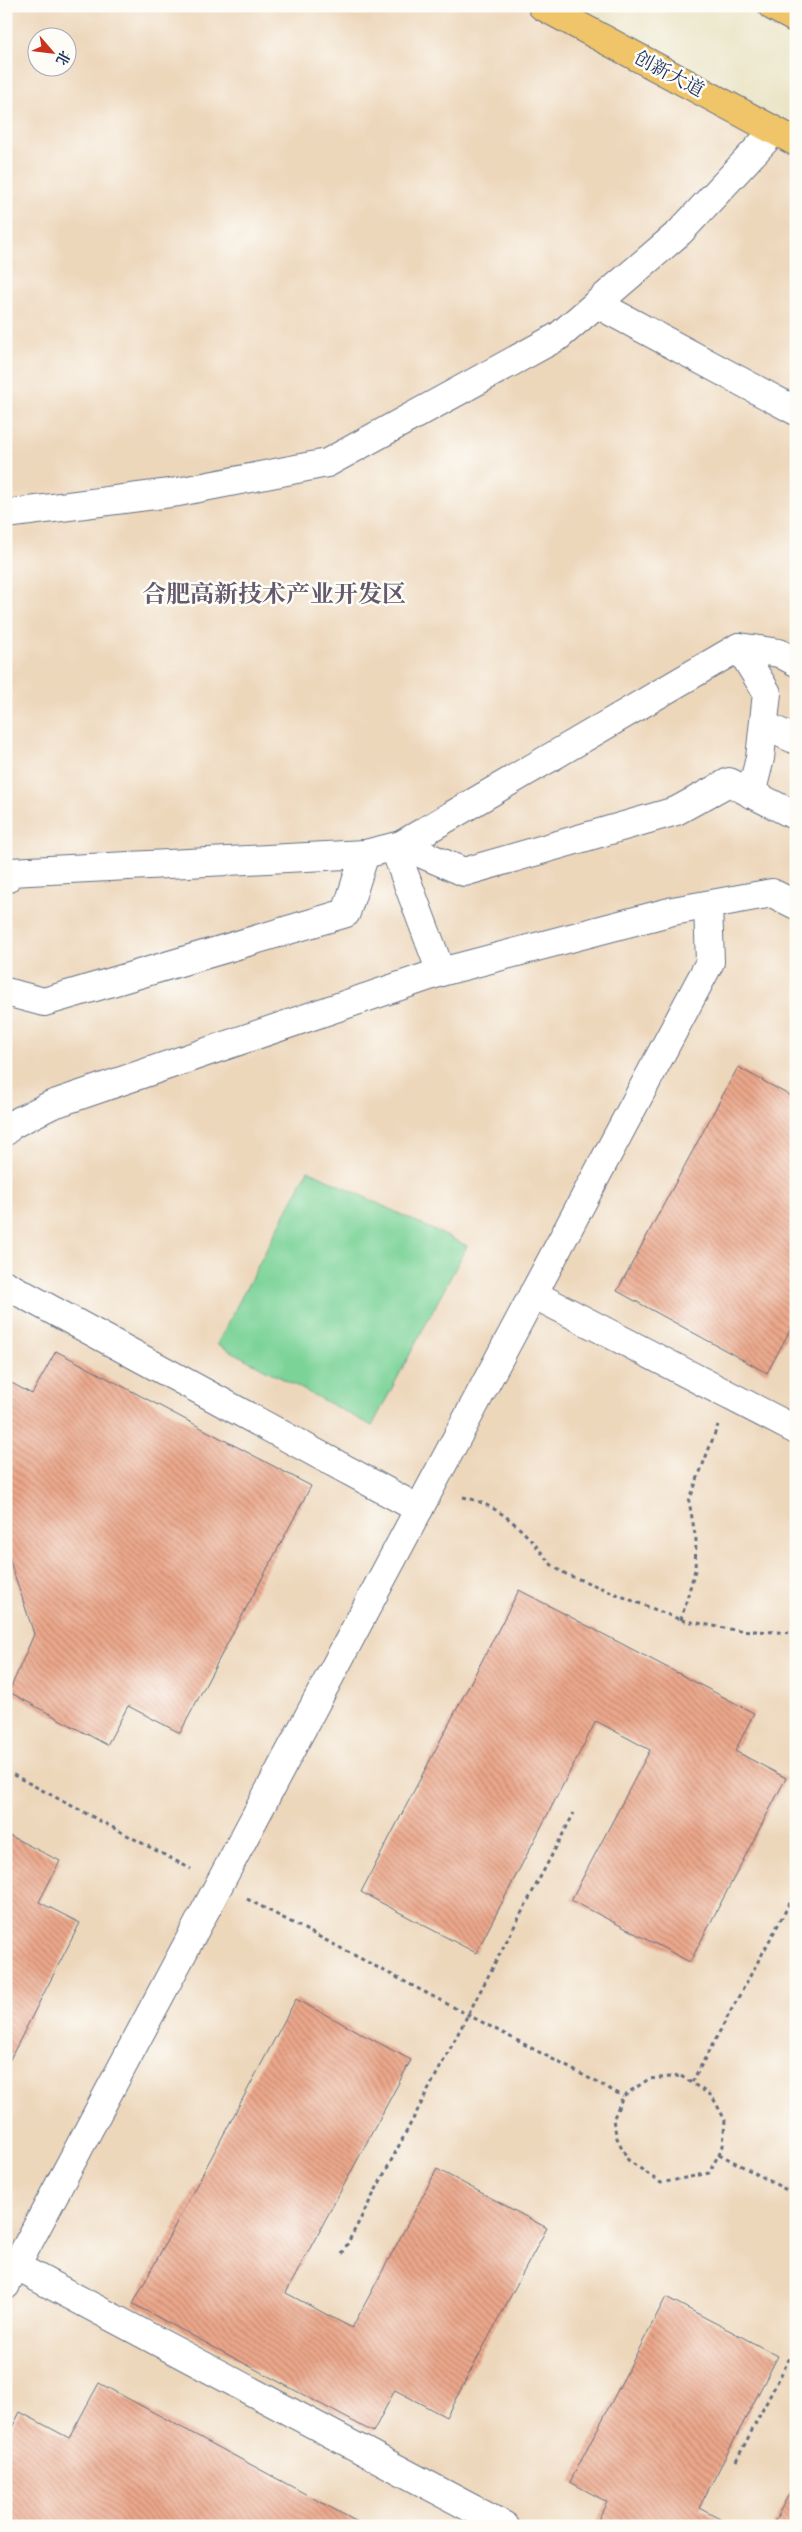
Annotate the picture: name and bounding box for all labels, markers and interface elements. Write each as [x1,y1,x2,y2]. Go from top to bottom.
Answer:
north arrow [28,28,78,78]
street label: 创新大道 [630,46,708,102]
text: 北 [52,48,74,68]
district label: 合肥高新技术产业开发区 [142,580,406,608]

